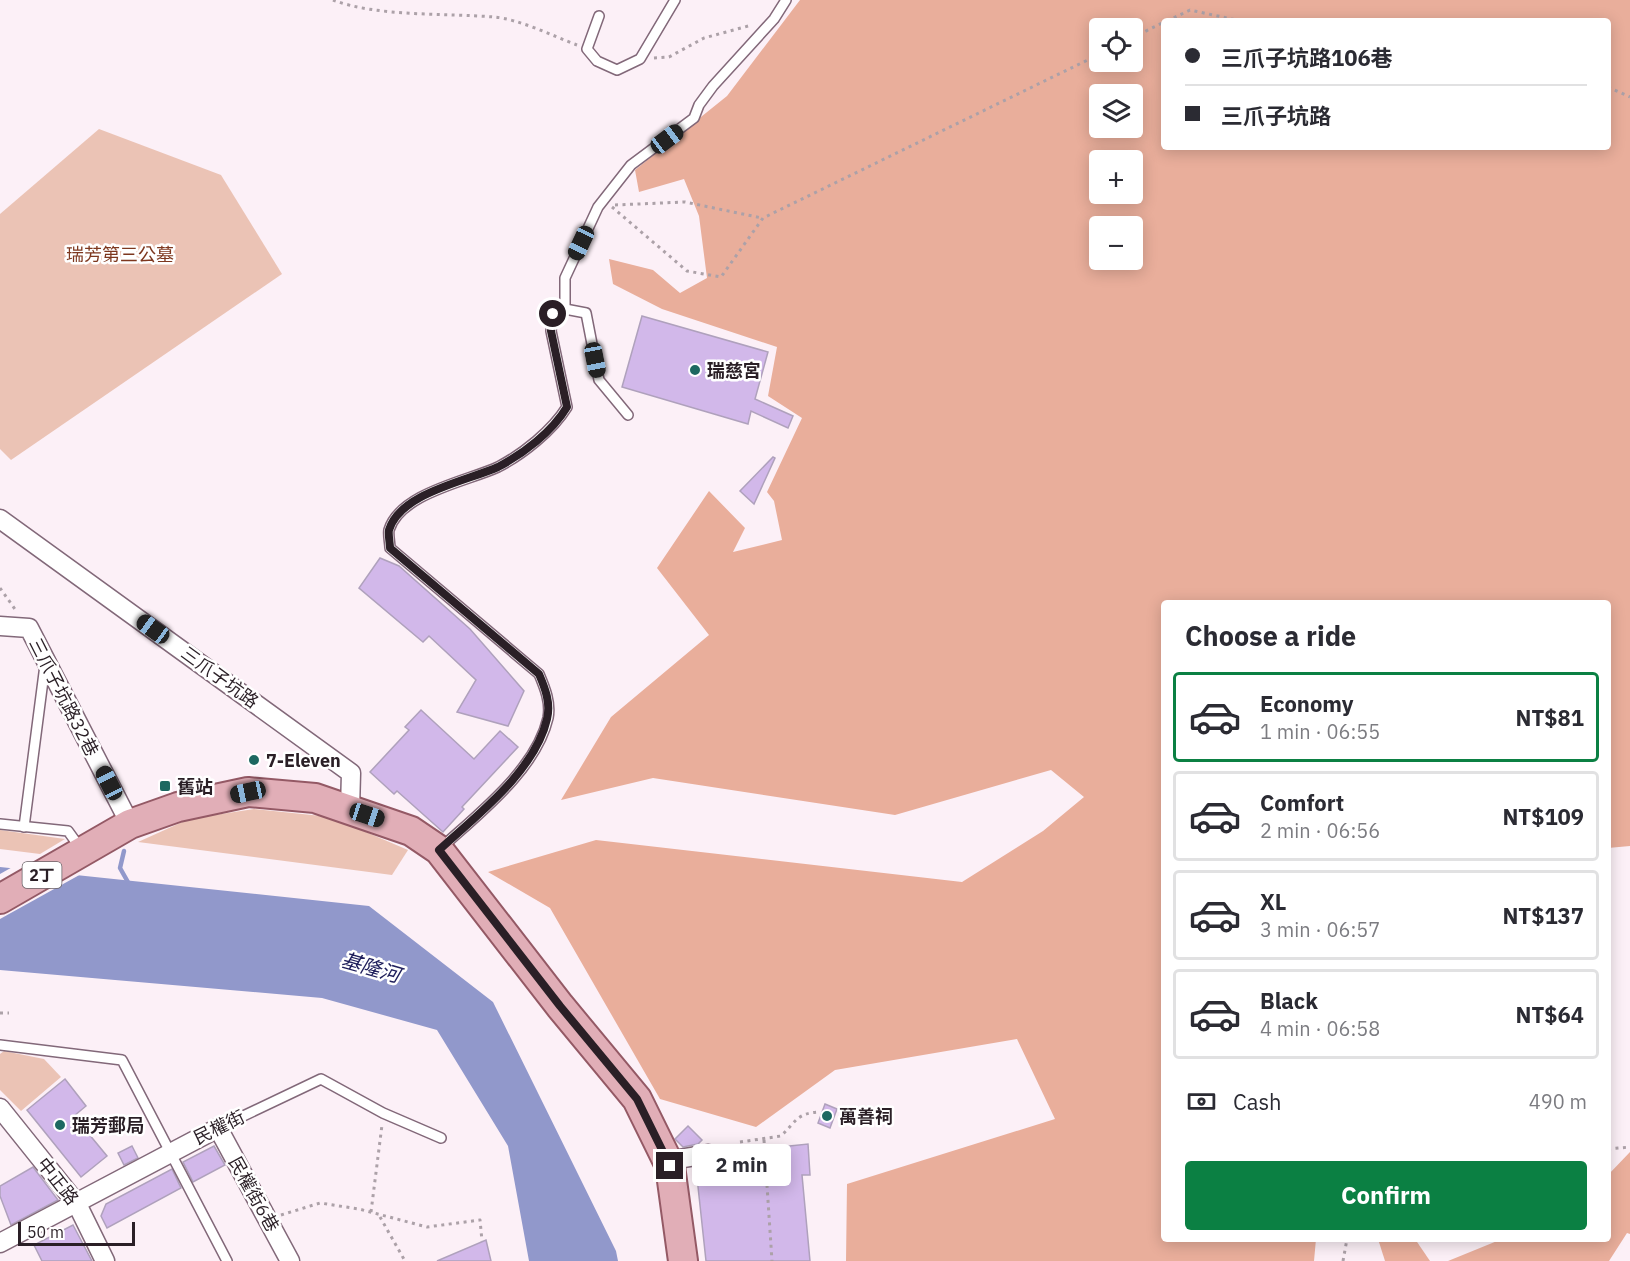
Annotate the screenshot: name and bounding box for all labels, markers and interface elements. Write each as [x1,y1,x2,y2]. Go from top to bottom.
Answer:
map controls [1089,18,1143,270]
button: locate [1089,18,1143,72]
text: 三爪子坑路106巷 [1221,43,1393,72]
button: layers [1089,84,1143,138]
text: 三爪子坑路 [1221,101,1331,130]
car [647,121,687,157]
button: + [1089,150,1143,204]
button: − [1089,216,1143,270]
car [565,223,597,263]
park label: 瑞芳第三公墓 [66,243,174,266]
route start [539,300,566,327]
car [583,341,607,379]
place label: 瑞慈宮 [707,359,761,382]
marker: 瑞慈宮 [688,363,702,377]
car [133,611,173,647]
text: Choose a ride [1185,618,1356,653]
street label: 三爪子坑路32巷 [24,634,104,760]
street label: 三爪子坑路 [177,641,263,713]
text: Economy [1260,689,1354,718]
icon: car [1188,690,1242,744]
text: NT$81 [1516,703,1584,732]
text: 1 min · 06:55 [1260,718,1380,745]
place label: 7-Eleven [266,749,341,772]
marker: 7-Eleven [247,753,261,767]
car [93,763,125,803]
place label: 舊站 [177,775,213,798]
marker: 舊站 [158,779,172,793]
car [229,779,267,805]
text: Comfort [1260,788,1344,817]
icon: car [1188,789,1242,843]
car [347,801,387,829]
text: NT$109 [1502,802,1584,831]
text: 2 min · 06:56 [1260,817,1380,844]
road number: 2丁 [22,862,62,888]
text: XL [1260,887,1286,916]
icon: car [1188,888,1242,942]
text: NT$137 [1502,901,1584,930]
text: 3 min · 06:57 [1260,916,1380,943]
water label: 基隆河 [338,946,407,989]
text: Black [1260,986,1318,1015]
icon: car [1188,987,1242,1041]
text: NT$64 [1516,1000,1584,1029]
text: 4 min · 06:58 [1260,1015,1380,1042]
icon: cash [1185,1085,1218,1118]
text: Cash [1233,1087,1282,1116]
text: 490 m [1529,1088,1587,1115]
street label: 民權街 [190,1105,248,1149]
place label: 萬善祠 [839,1105,893,1128]
marker: 萬善祠 [820,1109,834,1123]
place label: 瑞芳郵局 [72,1114,144,1137]
marker: 瑞芳郵局 [53,1118,67,1132]
callout: 2 min [691,1145,790,1187]
text: 2 min [715,1151,768,1178]
street label: 民權街6巷 [224,1152,284,1236]
route end [656,1152,683,1179]
street label: 中正路 [32,1153,84,1209]
button: Confirm [1185,1161,1587,1230]
scale bar [18,1219,135,1246]
text: 50 m [27,1222,64,1242]

